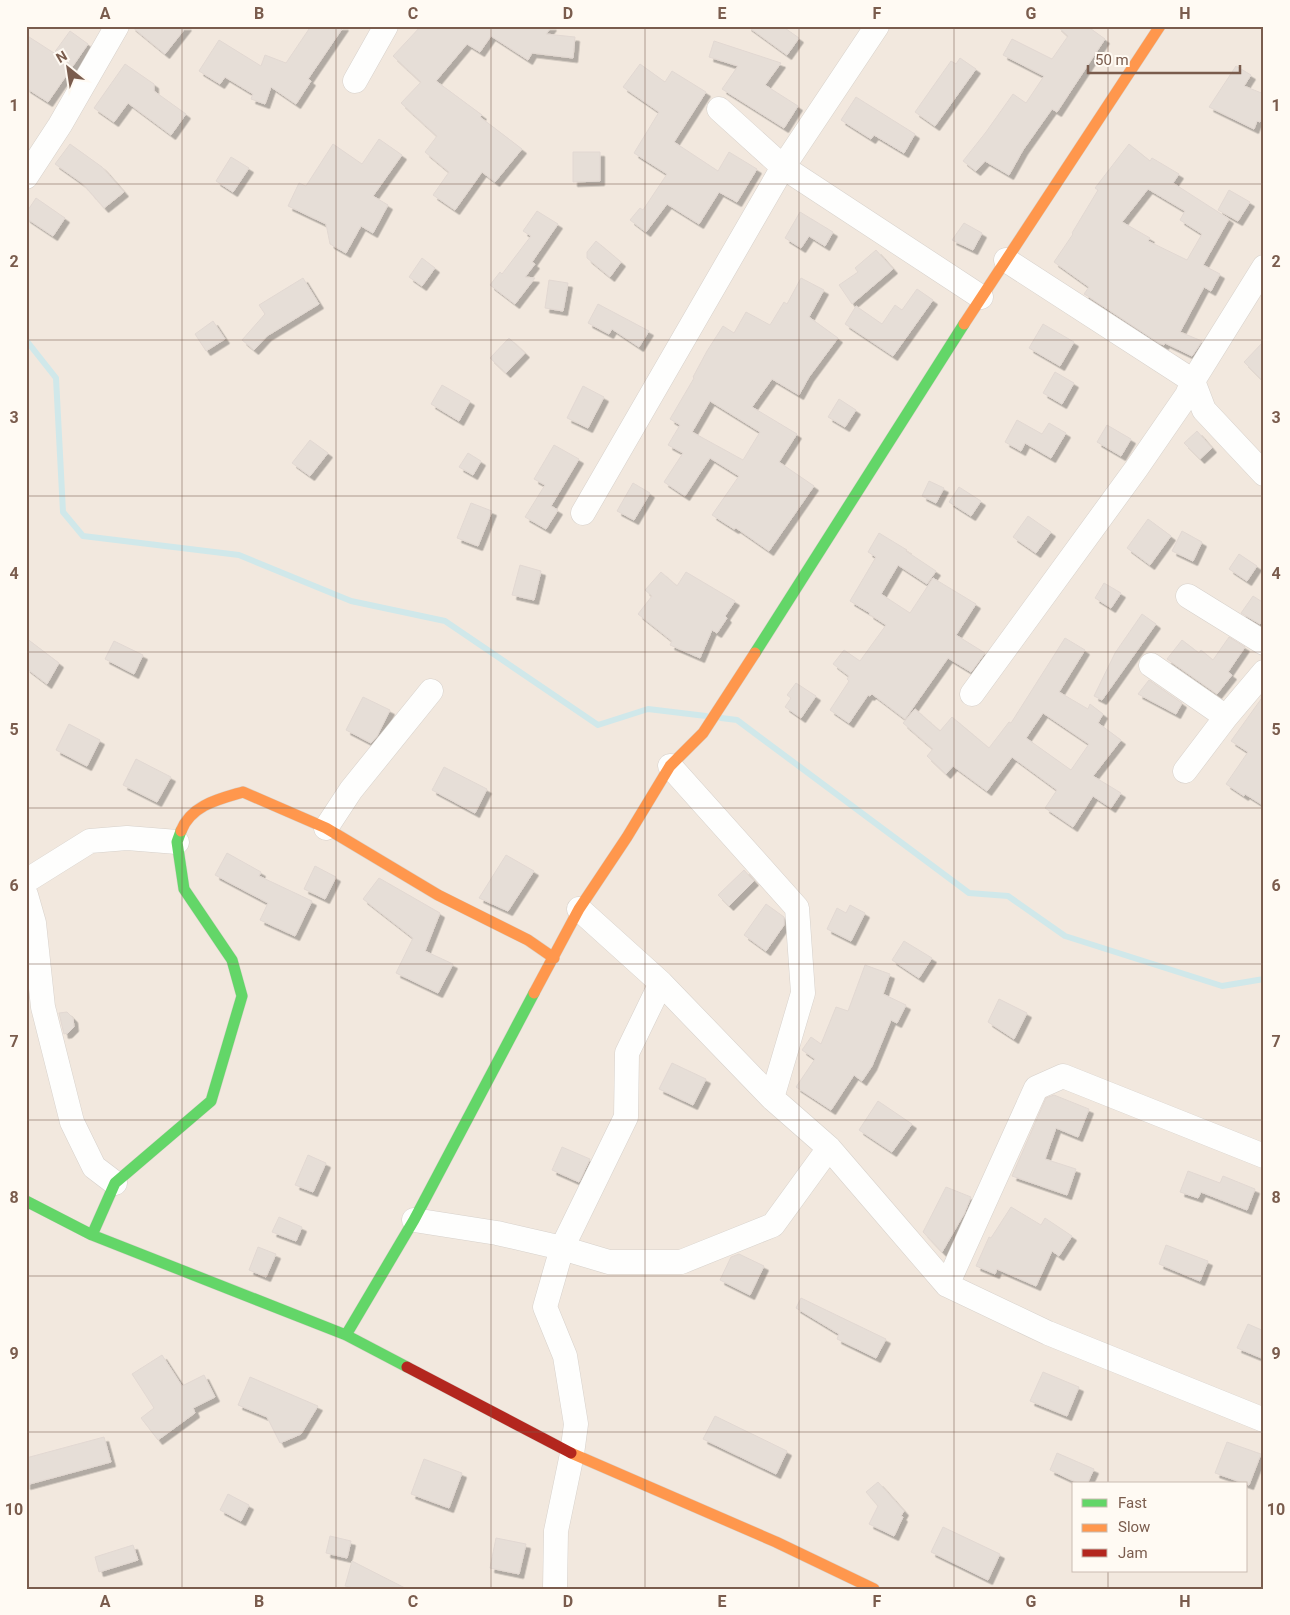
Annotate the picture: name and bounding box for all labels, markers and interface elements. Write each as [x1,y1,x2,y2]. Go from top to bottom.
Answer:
text: A [100,4,111,23]
text: B [254,4,264,23]
text: C [408,4,418,23]
text: D [563,4,573,23]
text: E [718,4,727,23]
text: F [873,4,882,23]
text: G [1026,4,1037,23]
text: H [1179,4,1191,23]
north arrow [42,42,92,92]
scale bar [1088,42,1240,74]
text: N [53,47,70,66]
text: 50 m [1095,51,1129,69]
text: 1 [9,96,19,115]
text: 1 [1271,96,1281,115]
text: 2 [9,252,19,271]
text: 2 [1271,252,1281,271]
text: 3 [9,408,19,427]
text: 3 [1271,408,1281,427]
text: 4 [9,564,19,583]
text: 4 [1271,564,1281,583]
text: 5 [9,720,19,739]
text: 5 [1271,720,1281,739]
text: 6 [9,876,19,895]
text: 6 [1271,876,1281,895]
text: 7 [9,1032,19,1051]
text: 7 [1271,1032,1281,1051]
text: 8 [9,1188,19,1207]
text: 8 [1271,1188,1281,1207]
text: 9 [9,1344,19,1363]
text: 9 [1271,1344,1281,1363]
legend [1072,1482,1248,1572]
text: Fast [1118,1494,1147,1512]
text: 10 [5,1500,23,1519]
text: 10 [1267,1500,1285,1519]
text: Slow [1118,1518,1150,1536]
text: Jam [1118,1544,1148,1562]
text: A [100,1592,111,1611]
text: B [254,1592,264,1611]
text: C [408,1592,418,1611]
text: D [563,1592,573,1611]
text: E [718,1592,727,1611]
text: F [873,1592,882,1611]
text: G [1026,1592,1037,1611]
text: H [1179,1592,1191,1611]

